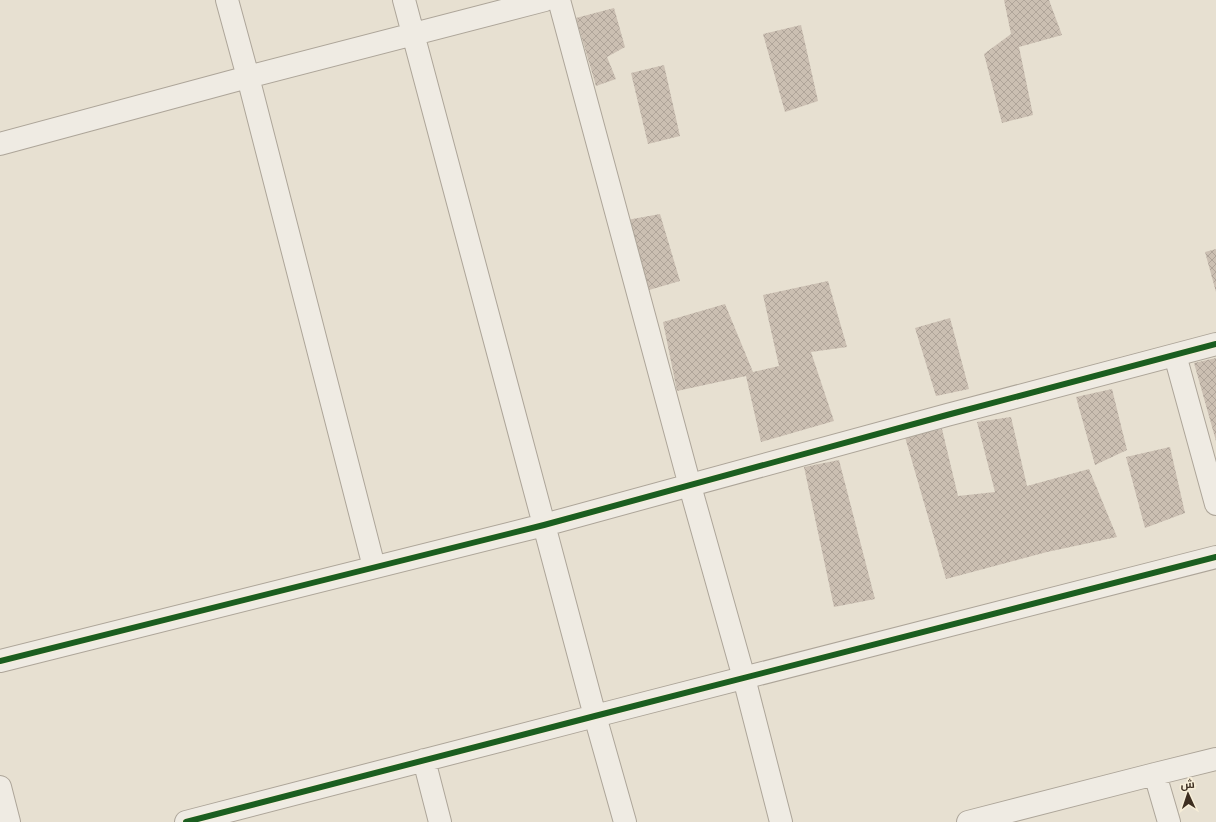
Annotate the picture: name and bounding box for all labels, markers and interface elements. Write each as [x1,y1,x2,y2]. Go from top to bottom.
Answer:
north arrow [1168,774,1208,814]
text: ش [1180,777,1195,791]

